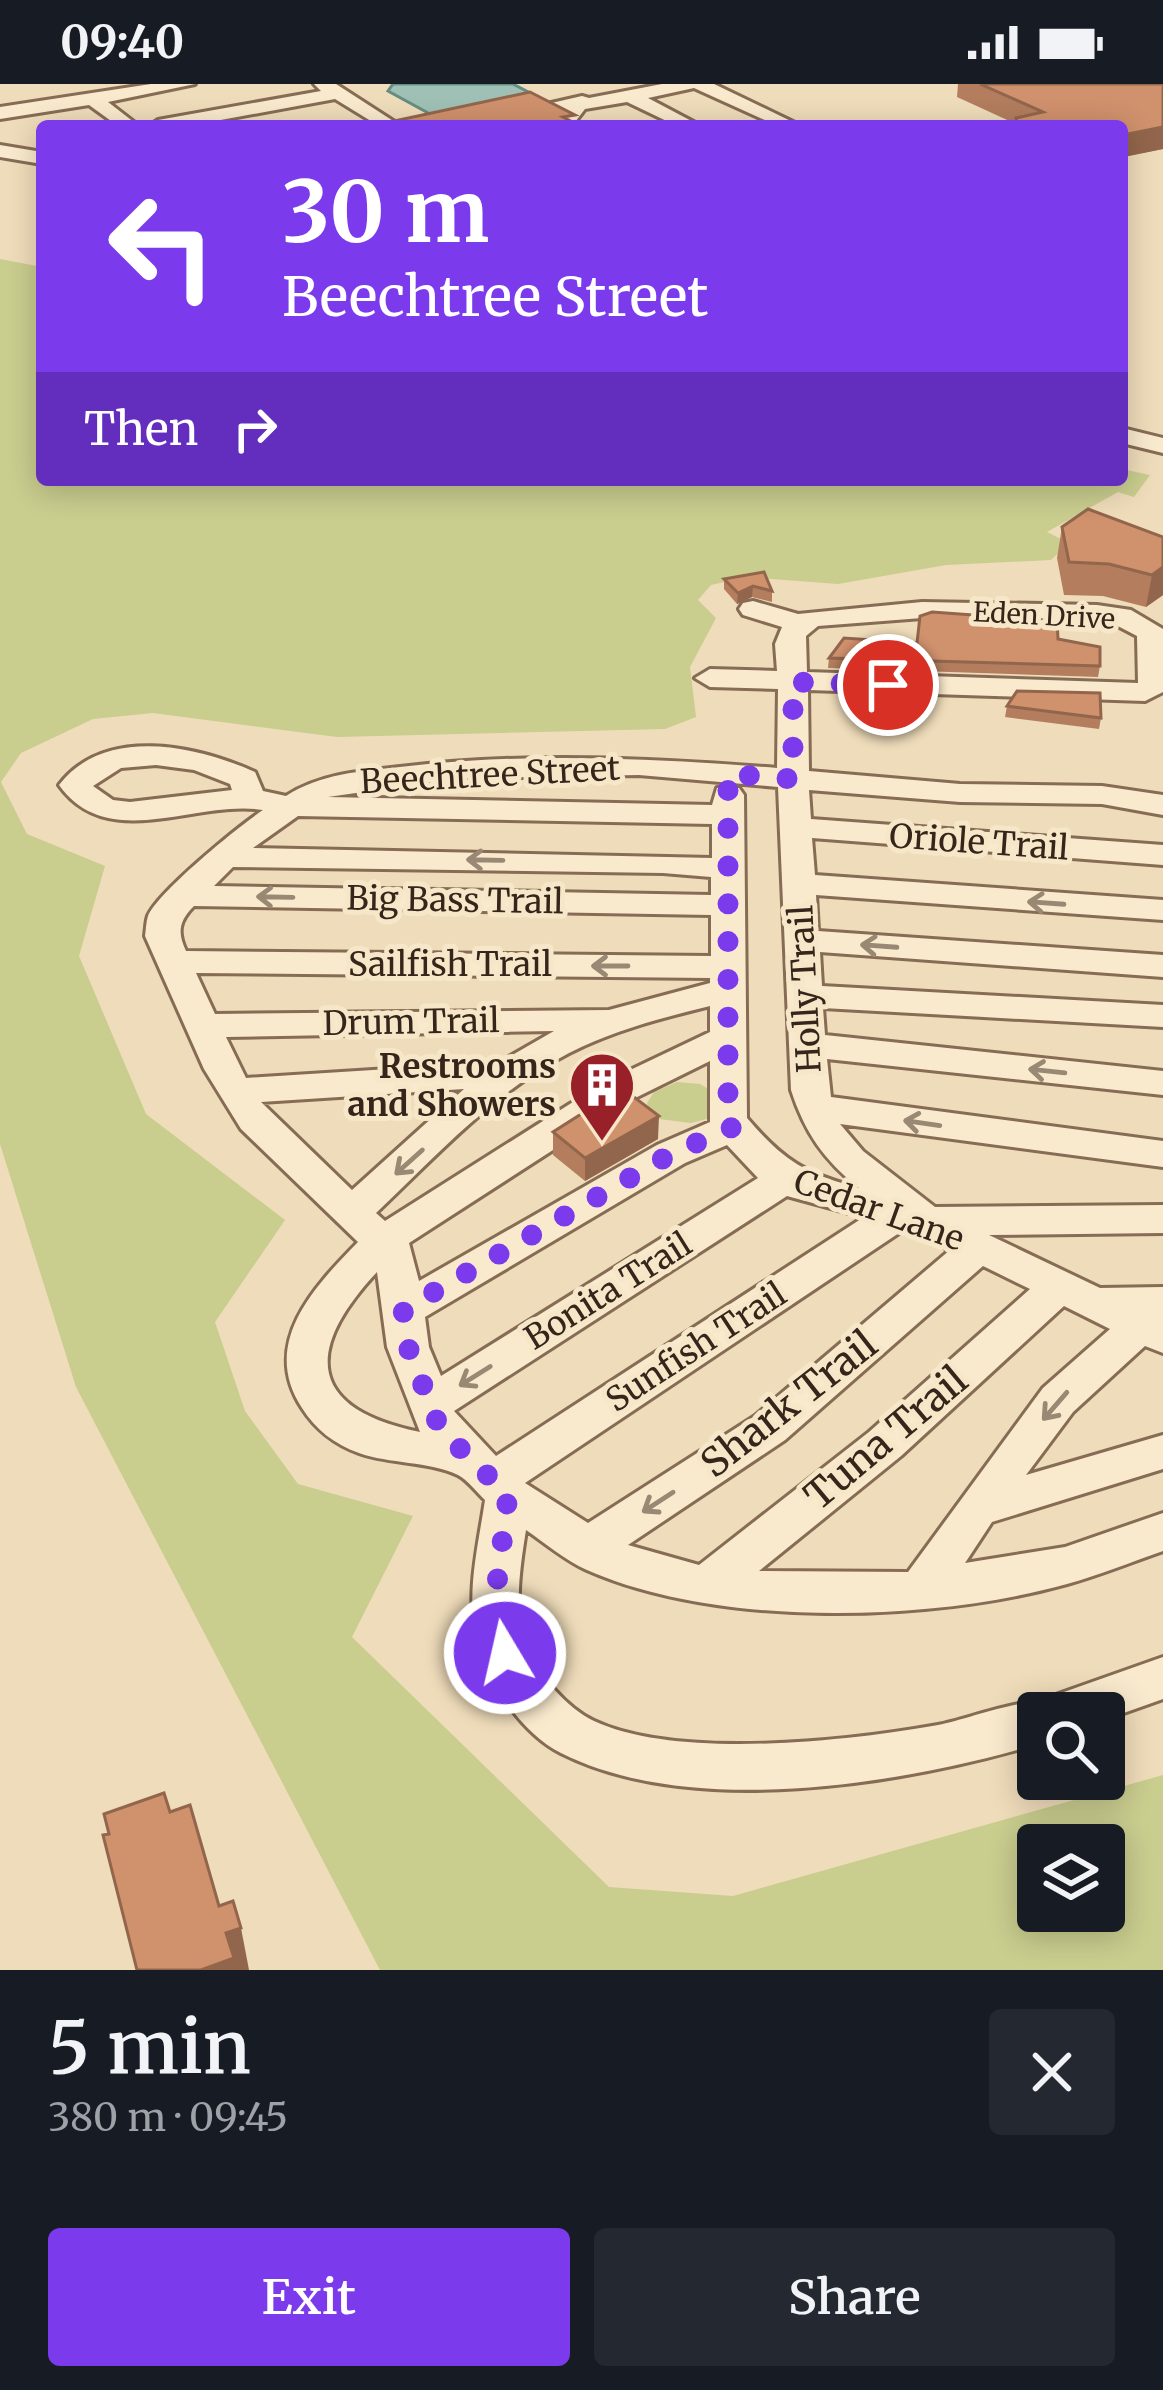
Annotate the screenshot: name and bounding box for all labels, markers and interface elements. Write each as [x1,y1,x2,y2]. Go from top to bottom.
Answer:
text: 09:40 [60,14,184,70]
text: 30 m [282,159,489,265]
icon: left [84,168,240,324]
text: Beechtree Street [282,263,708,331]
icon: right [222,396,288,462]
text: Then [84,401,198,457]
street label: Eden Drive [972,594,1116,636]
pin [837,634,939,736]
icon: arrive [855,652,921,718]
street label: Beechtree Street [359,748,621,802]
street label: Oriole Trail [888,815,1070,869]
one-way arrow [466,849,505,872]
street label: Big Bass Trail [346,878,564,922]
one-way arrow [256,886,295,908]
one-way arrow [1027,892,1066,915]
street label: Holly Trail [780,904,830,1074]
one-way arrow [860,934,899,957]
street label: Sailfish Trail [348,944,552,985]
one-way arrow [592,955,631,977]
street label: Drum Trail [322,1000,500,1044]
place label: Restrooms and Showers [347,1046,556,1125]
building icon: Restrooms and Showers [567,1050,637,1144]
one-way arrow [1028,1059,1067,1082]
one-way arrow [903,1111,942,1134]
one-way arrow [394,1147,424,1175]
street label: Cedar Lane [788,1160,970,1260]
street label: Bonita Trail [517,1224,699,1358]
street label: Sunfish Trail [598,1274,794,1420]
street label: Shark Trail [691,1320,887,1488]
street label: Tuna Trail [795,1356,977,1520]
one-way arrow [459,1363,493,1388]
one-way arrow [1042,1390,1070,1421]
one-way arrow [641,1489,675,1514]
position arrow [442,1590,568,1716]
map controls [1017,1692,1125,1932]
button: search [1017,1692,1125,1800]
button: layers [1017,1824,1125,1932]
text: 5 min [48,2002,251,2093]
button: close [989,2009,1115,2135]
text: 380 m · 09:45 [48,2093,288,2142]
button: Exit [48,2228,570,2366]
button: Share [594,2228,1115,2366]

